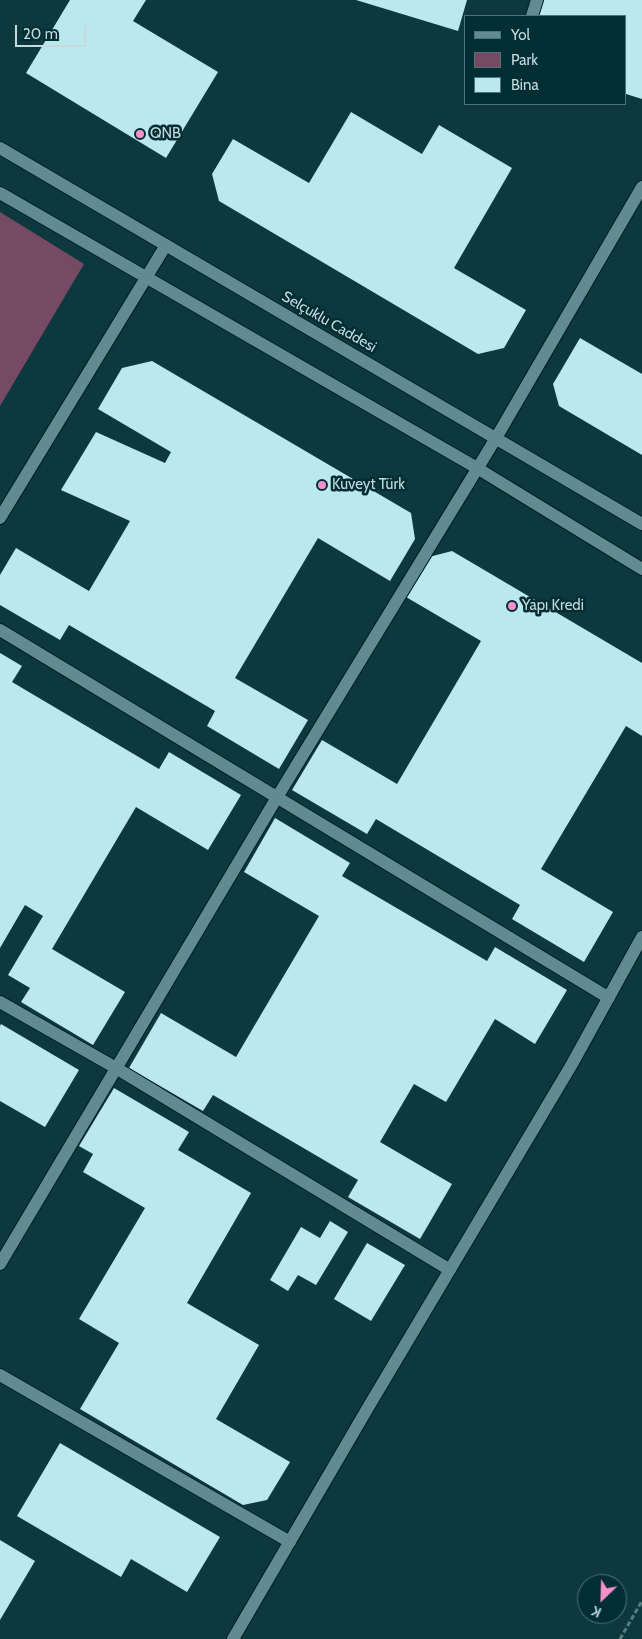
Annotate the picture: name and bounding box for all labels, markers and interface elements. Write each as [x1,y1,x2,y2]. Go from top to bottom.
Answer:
scale bar [18,15,89,47]
legend [464,15,627,105]
text: 20 m [23,25,58,43]
text: Yol [511,26,530,44]
text: Park [511,51,538,69]
text: Bina [511,76,539,94]
place label: QNB [150,125,181,143]
marker: QNB [134,128,146,140]
street label: Selçuklu Caddesi [279,288,379,356]
place label: Kuveyt Türk [332,476,405,494]
marker: Kuveyt Türk [316,479,328,491]
place label: Yapı Kredi [522,597,584,615]
marker: Yapı Kredi [506,600,518,612]
north arrow [577,1574,627,1624]
text: K [589,1602,604,1622]

